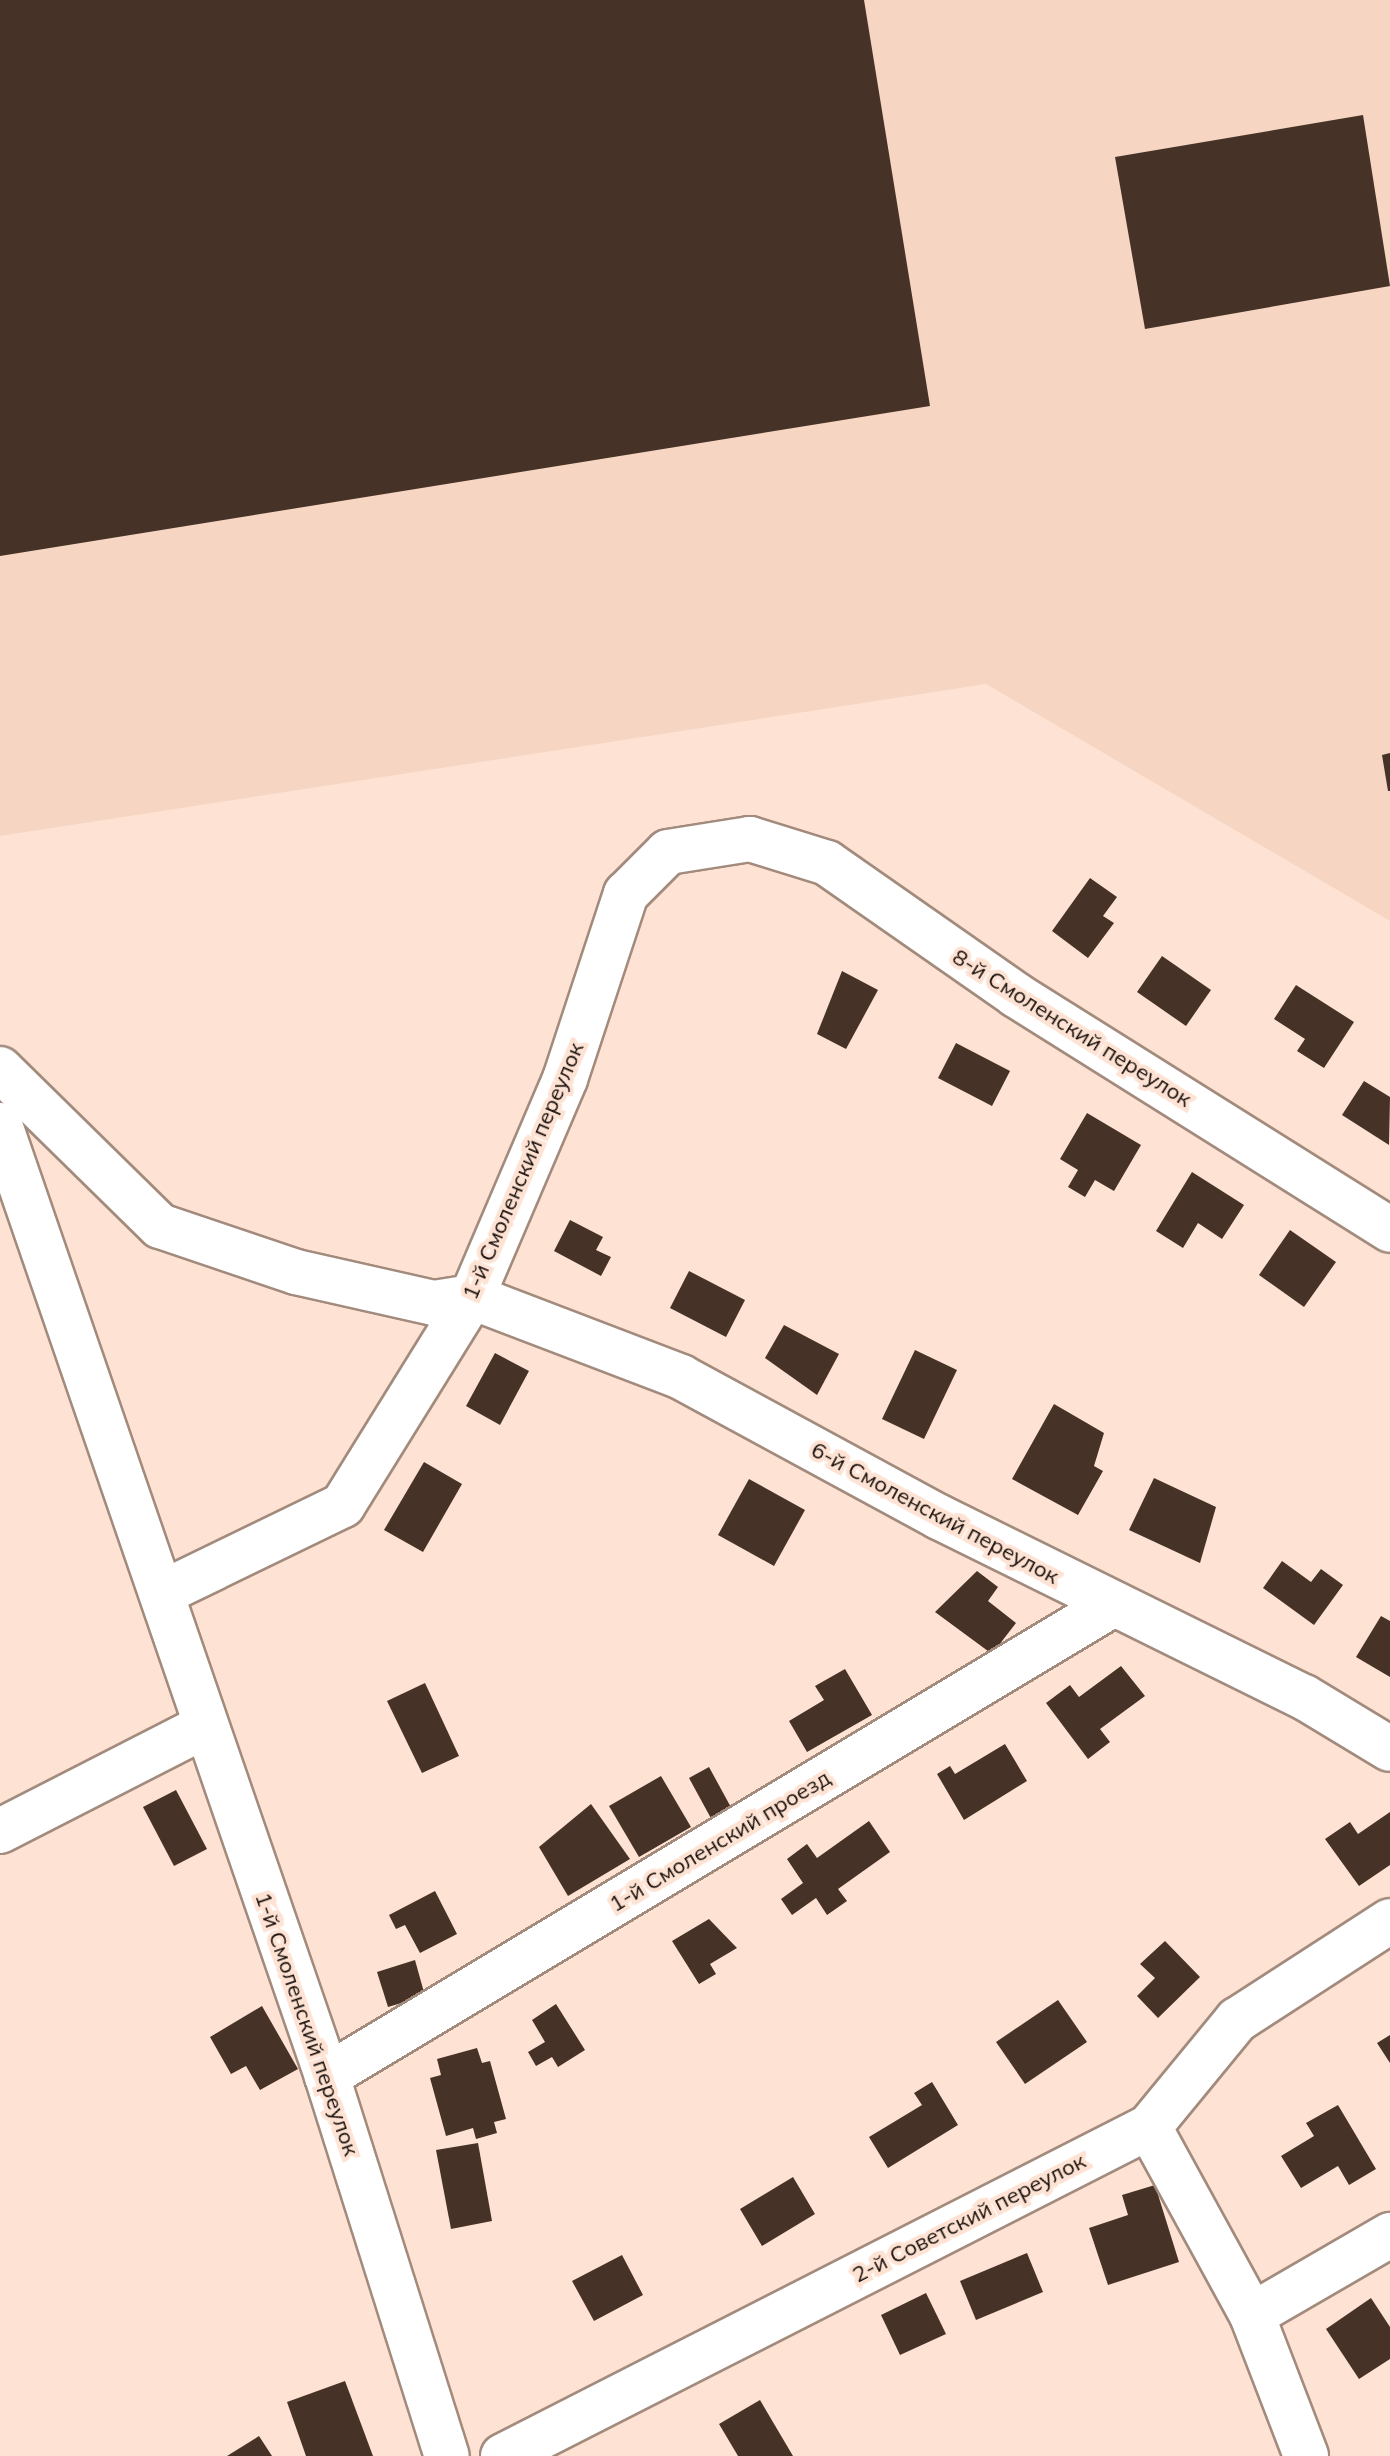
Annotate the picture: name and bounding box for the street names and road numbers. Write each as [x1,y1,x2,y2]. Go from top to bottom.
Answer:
street label: 8-й Смоленский переулок [948,944,1196,1112]
street label: 1-й Смоленский переулок [457,1039,589,1303]
street label: 6-й Смоленский переулок [807,1436,1063,1590]
street label: 1-й Смоленский проезд [605,1764,835,1918]
street label: 1-й Смоленский переулок [250,1889,364,2159]
street label: 2-й Советский переулок [848,2148,1090,2288]

